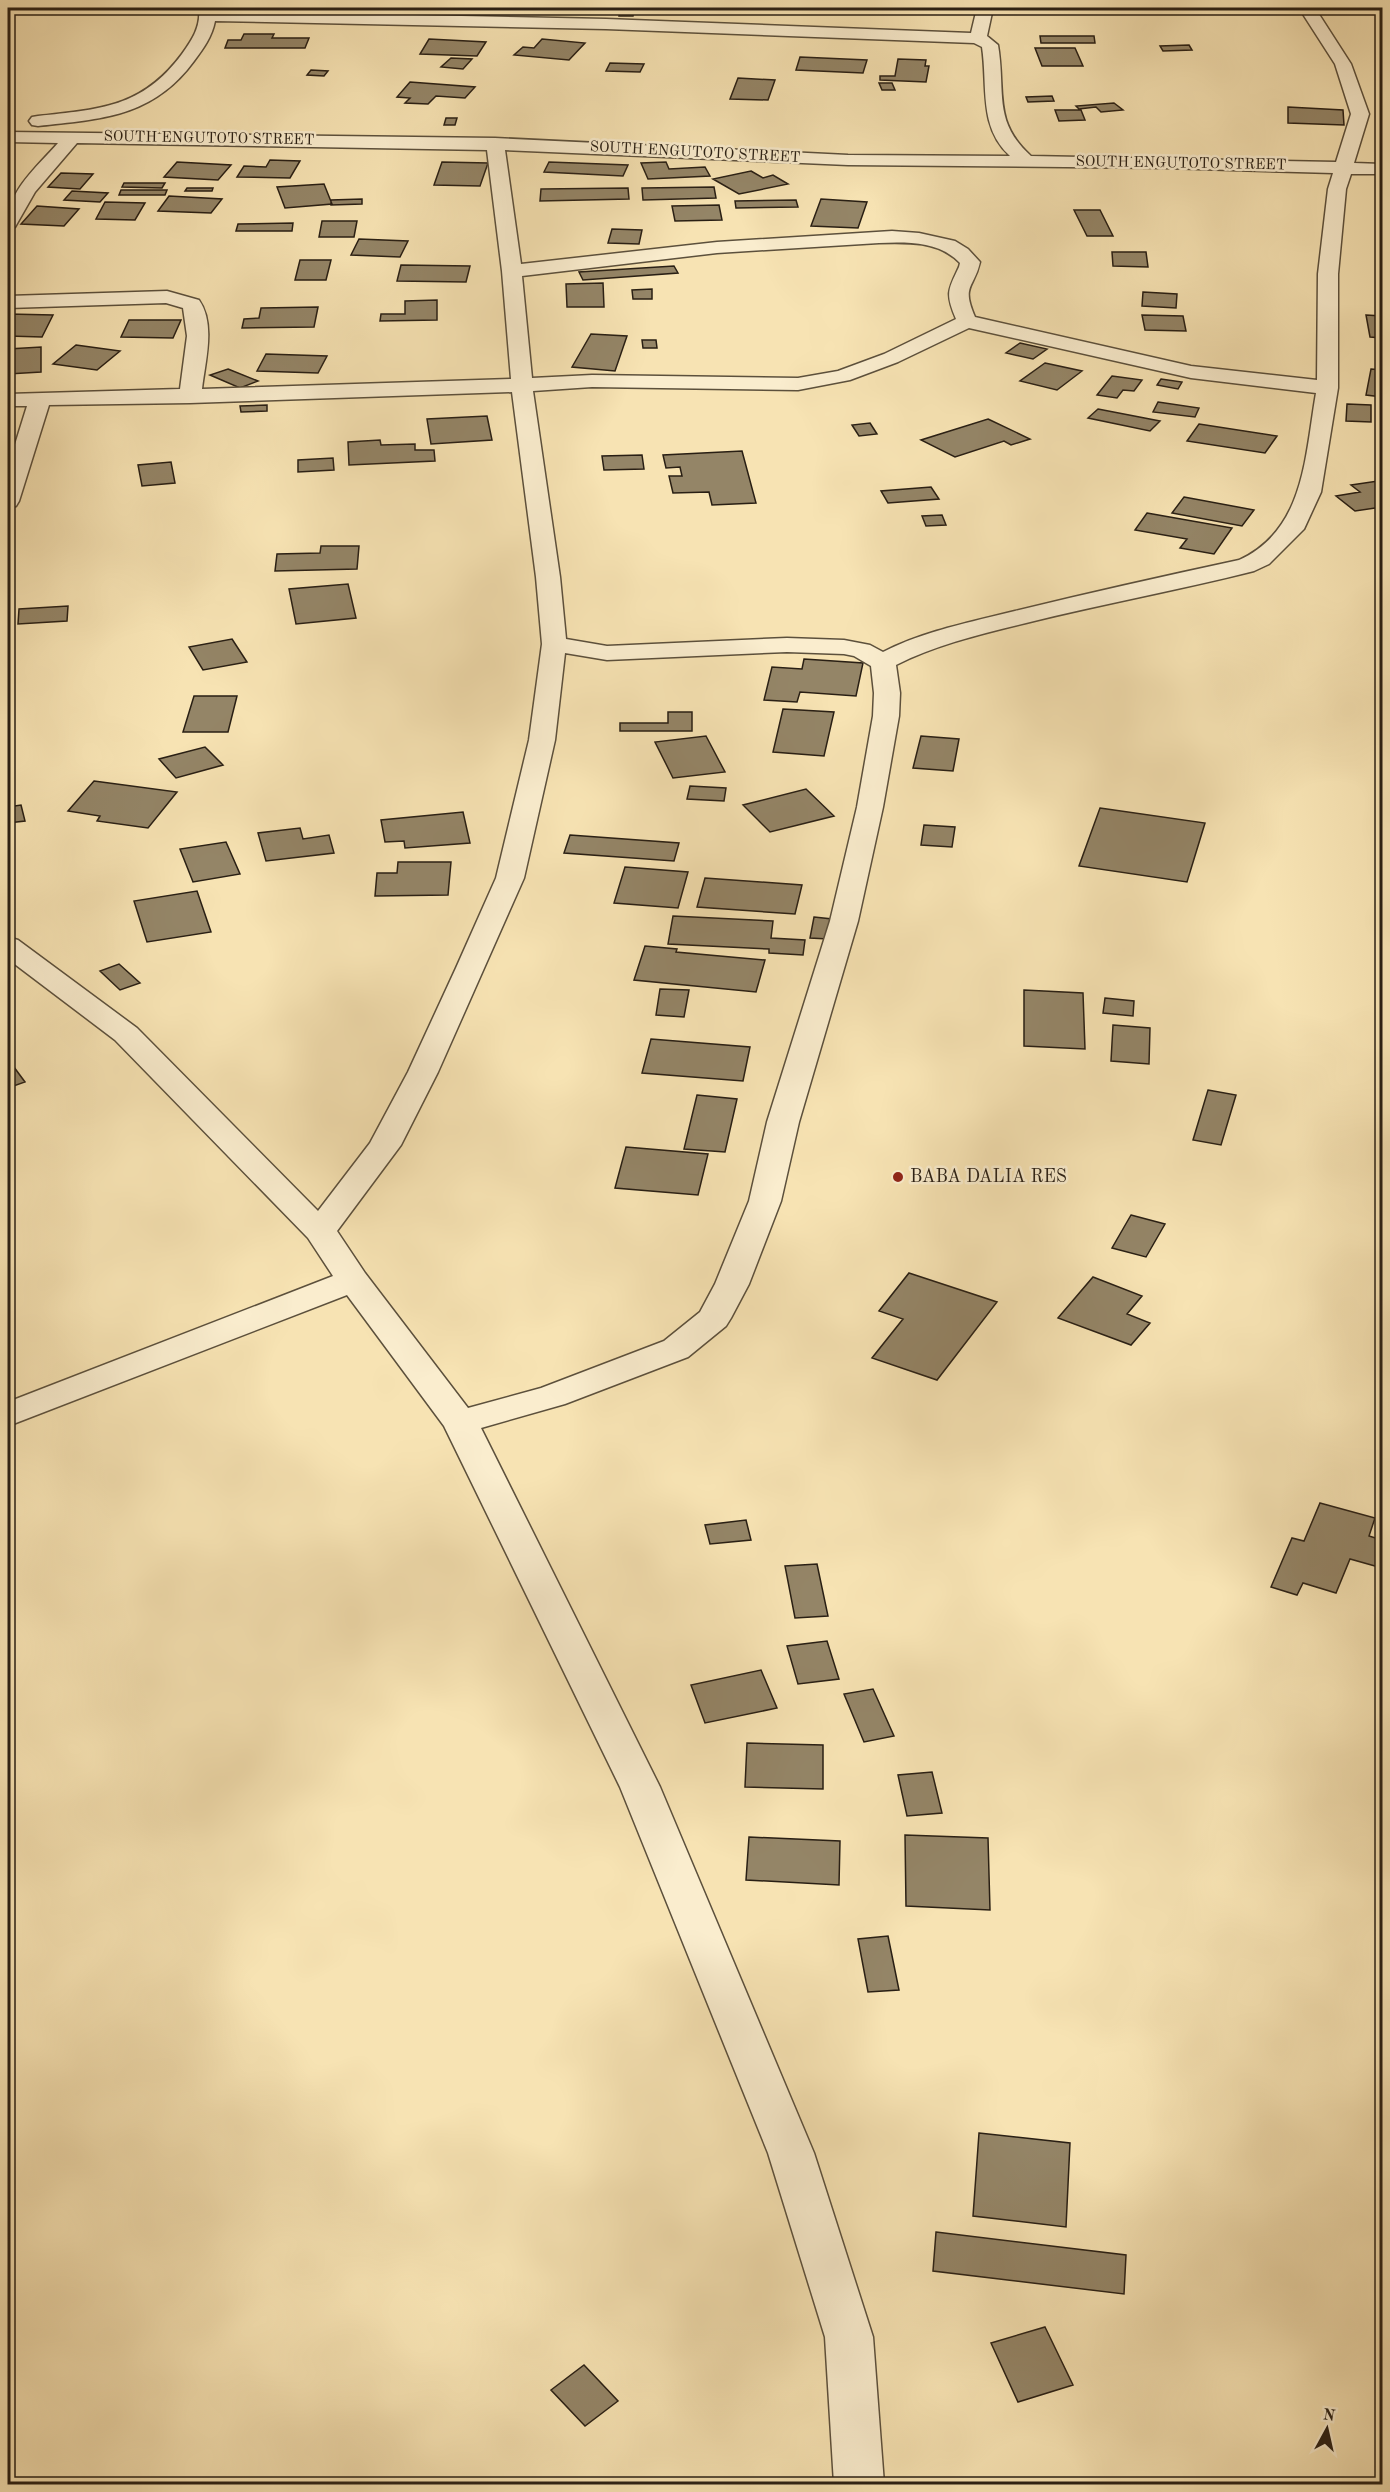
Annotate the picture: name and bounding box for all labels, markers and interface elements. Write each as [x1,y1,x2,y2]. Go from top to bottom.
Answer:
street label: SOUTH ENGUTOTO STREET [103,130,315,148]
street label: SOUTH ENGUTOTO STREET [589,140,801,166]
street label: SOUTH ENGUTOTO STREET [1075,155,1287,173]
place label: BABA DALIA RES [910,1168,1067,1186]
marker: BABA DALIA RES [891,1170,905,1184]
north arrow [1297,2399,1357,2459]
text: N [1322,2407,1337,2425]

